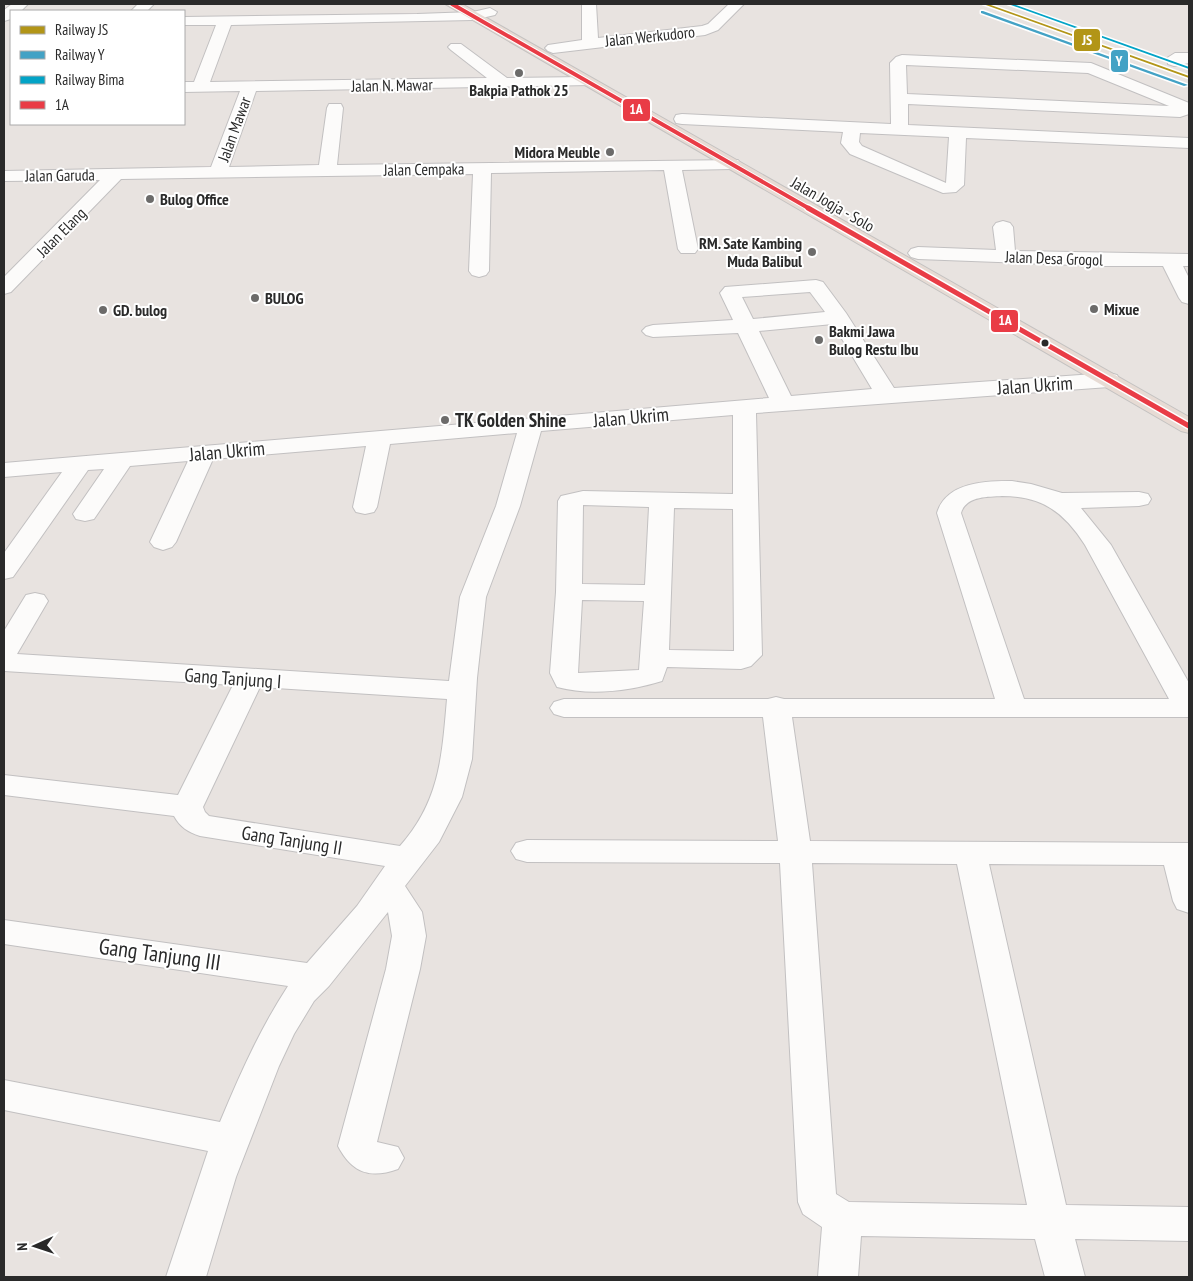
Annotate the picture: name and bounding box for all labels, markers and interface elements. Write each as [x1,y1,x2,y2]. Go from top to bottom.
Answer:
legend [10,10,185,125]
text: Railway JS [55,20,108,39]
street label: Jalan Werkudoro [603,21,696,51]
line badge: JS [1073,28,1101,52]
text: JS [1081,31,1092,49]
text: Railway Y [55,45,105,64]
line badge: Y [1110,49,1129,73]
text: Y [1115,52,1123,70]
marker: Bakpia Pathok 25 [513,67,525,79]
text: Railway Bima [55,70,124,89]
street label: Jalan N. Mawar [350,74,433,96]
place label: Bakpia Pathok 25 [469,80,569,100]
street label: Jalan Mawar [213,93,255,165]
text: 1A [55,95,70,114]
line badge: 1A [622,98,651,122]
text: 1A [629,100,644,118]
place label: Midora Meuble [515,142,600,162]
marker: Midora Meuble [604,146,616,158]
street label: Jalan Cempaka [382,158,465,180]
street label: Jalan Garuda [24,164,95,186]
street label: Jalan Jogja - Solo [787,172,878,236]
place label: Bulog Office [160,189,229,209]
marker: Bulog Office [144,193,156,205]
street label: Jalan Elang [31,203,90,262]
place label: RM. Sate Kambing Muda Balibul [699,233,802,271]
marker: RM. Sate Kambing Muda Balibul [806,246,818,258]
street label: Jalan Desa Grogol [1004,246,1103,270]
place label: BULOG [265,288,303,308]
marker: BULOG [249,292,261,304]
place label: Mixue [1104,299,1139,319]
place label: GD. bulog [113,300,167,320]
marker: Mixue [1088,303,1100,315]
marker: GD. bulog [97,304,109,316]
line badge: 1A [990,309,1019,333]
text: 1A [998,311,1013,329]
place label: Bakmi Jawa Bulog Restu Ibu [829,321,918,359]
marker: Bakmi Jawa Bulog Restu Ibu [813,334,825,346]
unlabelled marker [1040,338,1050,348]
street label: Jalan Ukrim [995,370,1074,400]
street label: Jalan Ukrim [591,402,670,432]
place label: TK Golden Shine [455,408,567,432]
marker: TK Golden Shine [439,414,451,426]
street label: Jalan Ukrim [187,436,266,466]
street label: Gang Tanjung I [184,663,282,693]
street label: Gang Tanjung II [240,820,344,860]
street label: Gang Tanjung III [97,932,223,976]
north arrow [10,1221,60,1271]
text: N [13,1242,31,1251]

